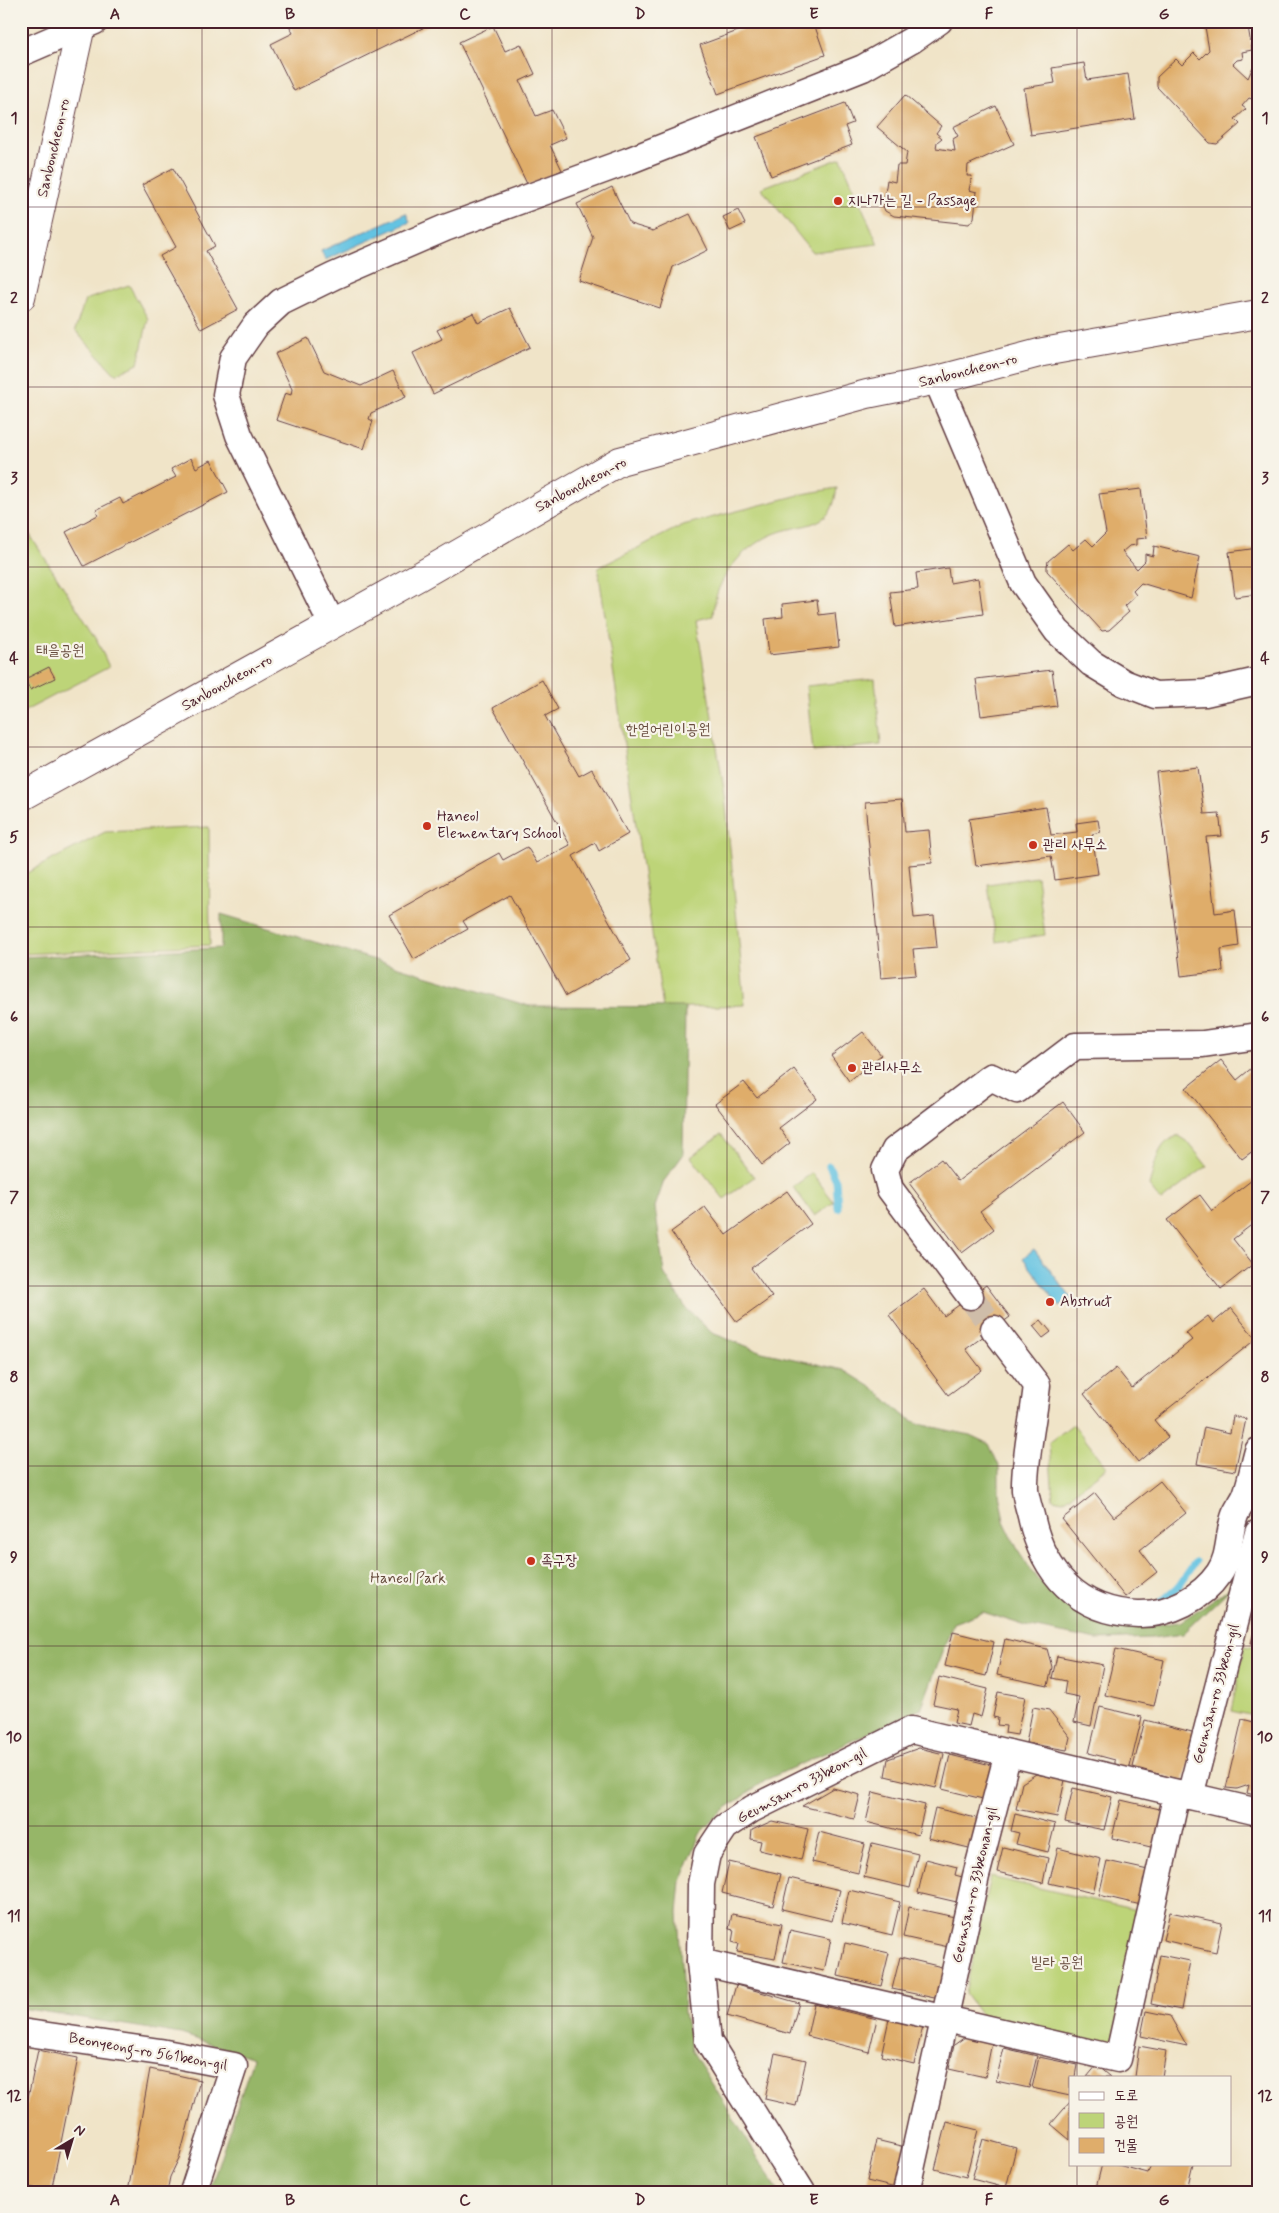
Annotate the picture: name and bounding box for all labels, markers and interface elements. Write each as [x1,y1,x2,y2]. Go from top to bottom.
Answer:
text: A [110,4,120,25]
text: B [285,4,295,25]
text: C [459,4,471,25]
text: D [634,4,646,25]
text: E [809,4,819,25]
text: F [985,4,994,25]
text: G [1159,4,1170,25]
street label: Sanboncheon-ro [33,97,75,199]
text: 1 [10,108,18,129]
text: 1 [1261,108,1269,129]
place label: 지나가는 길 - Passage [848,191,977,211]
marker: 지나가는 길 - Passage [832,195,844,207]
text: 2 [10,288,18,309]
text: 2 [1261,288,1269,309]
street label: Sanboncheon-ro [917,349,1019,393]
street label: Sanboncheon-ro [532,453,630,517]
text: 3 [10,468,18,489]
text: 3 [1261,468,1269,489]
park label: 태을공원 [36,641,84,661]
text: 4 [9,648,19,669]
text: 4 [1260,648,1270,669]
street label: Sanboncheon-ro [178,650,276,716]
park label: 한얼어린이공원 [626,720,710,740]
place label: Haneol Elementary School [437,807,562,844]
marker: Haneol Elementary School [421,820,433,832]
text: 5 [9,827,19,848]
text: 5 [1260,827,1270,848]
place label: 관리 사무소 [1043,835,1107,855]
marker: 관리 사무소 [1027,839,1039,851]
text: 6 [10,1007,18,1028]
text: 6 [1261,1007,1269,1028]
place label: 관리사무소 [862,1058,922,1078]
marker: 관리사무소 [846,1062,858,1074]
text: 7 [9,1187,19,1208]
text: 7 [1260,1187,1270,1208]
place label: Abstruct [1060,1292,1112,1312]
marker: Abstruct [1044,1296,1056,1308]
text: 8 [9,1367,19,1388]
text: 8 [1260,1367,1270,1388]
text: 9 [10,1547,18,1568]
text: 9 [1261,1547,1269,1568]
place label: 족구장 [541,1551,577,1571]
marker: 족구장 [525,1555,537,1567]
park label: Haneol Park [370,1569,446,1589]
street label: Geumsan-ro 33beon-gil [1188,1622,1244,1766]
text: 10 [6,1727,22,1748]
text: 10 [1257,1727,1273,1748]
street label: Geumsan-ro 33beon-gil [734,1743,871,1829]
street label: Geumsan-ro 33beonan-gil [947,1805,1003,1965]
text: 11 [7,1906,21,1927]
text: 11 [1258,1906,1272,1927]
park label: 빌라 공원 [1031,1953,1083,1973]
street label: Beonyeong-ro 561beon-gil [67,2028,229,2077]
legend [1069,2076,1232,2166]
text: 12 [6,2086,22,2107]
text: 도로 [1114,2086,1138,2106]
text: 12 [1257,2086,1273,2107]
text: 공원 [1114,2112,1138,2132]
north arrow [48,2116,98,2166]
text: N [70,2121,89,2141]
text: 건물 [1114,2136,1138,2156]
text: A [110,2190,120,2211]
text: B [285,2190,295,2211]
text: C [459,2190,471,2211]
text: D [634,2190,646,2211]
text: E [809,2190,819,2211]
text: F [985,2190,994,2211]
text: G [1159,2190,1170,2211]

